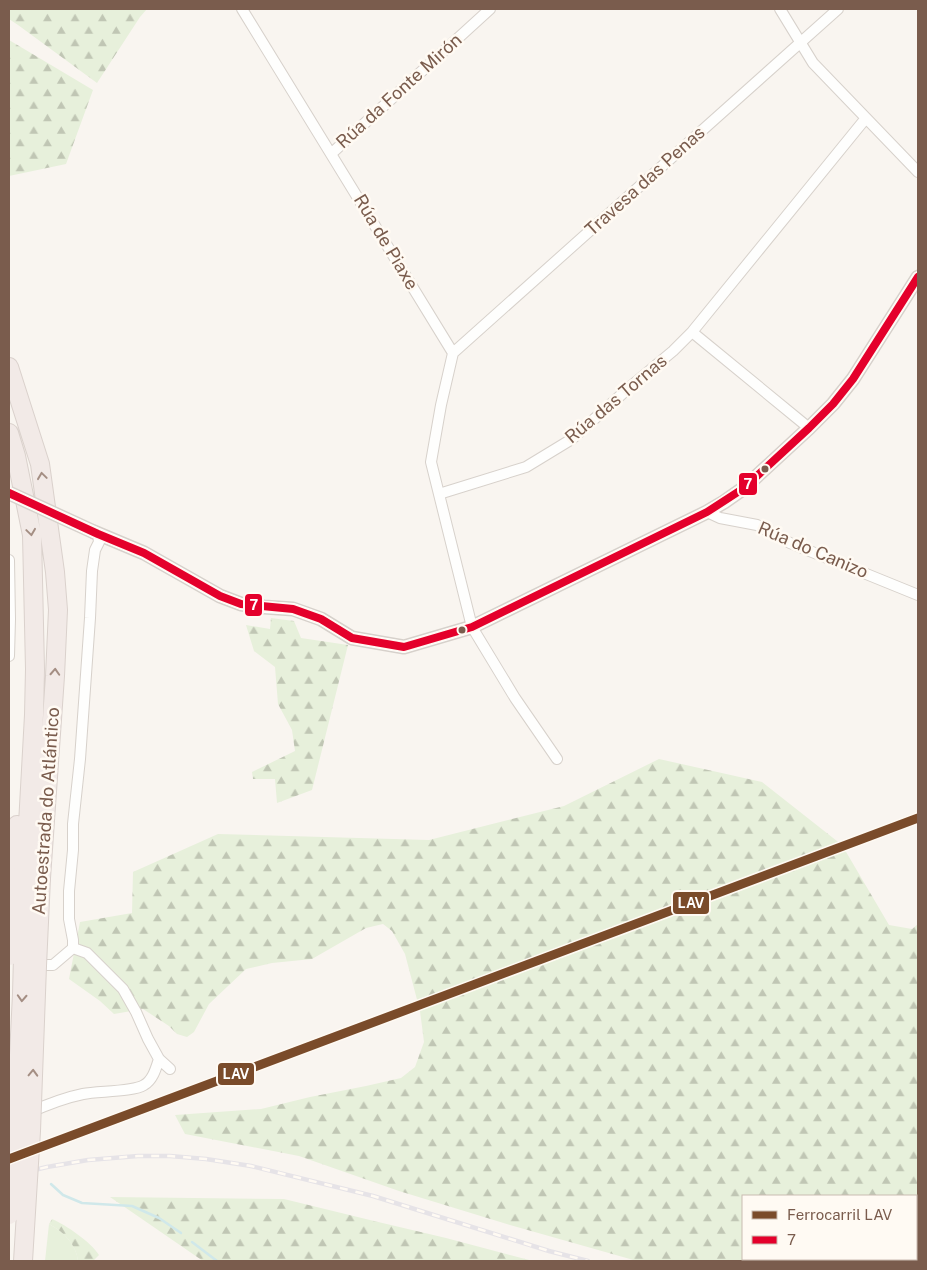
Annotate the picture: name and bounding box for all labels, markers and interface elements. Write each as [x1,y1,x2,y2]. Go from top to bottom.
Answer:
street label: Rúa da Fonte Mirón [332,29,466,152]
street label: Travesa das Penas [581,121,709,240]
street label: Rúa de Piaxe [350,190,423,293]
street label: Rúa das Tornas [560,350,671,447]
unlabelled marker [760,464,770,474]
one-way arrow [37,472,47,480]
line badge: 7 [738,472,758,496]
text: 7 [744,476,753,492]
street label: Rúa do Canizo [755,517,871,582]
one-way arrow [25,528,36,536]
line badge: 7 [244,593,263,617]
text: 7 [250,597,259,613]
unlabelled marker [457,625,467,635]
one-way arrow [49,668,60,676]
street label: Autoestrada do Atlántico [28,706,63,916]
line badge: LAV [672,891,710,915]
text: LAV [678,895,705,911]
one-way arrow [17,994,28,1002]
line badge: LAV [217,1062,255,1086]
text: LAV [223,1066,250,1082]
one-way arrow [28,1069,39,1077]
legend [742,1195,917,1260]
text: Ferrocarril LAV [787,1206,892,1223]
text: 7 [787,1231,796,1248]

